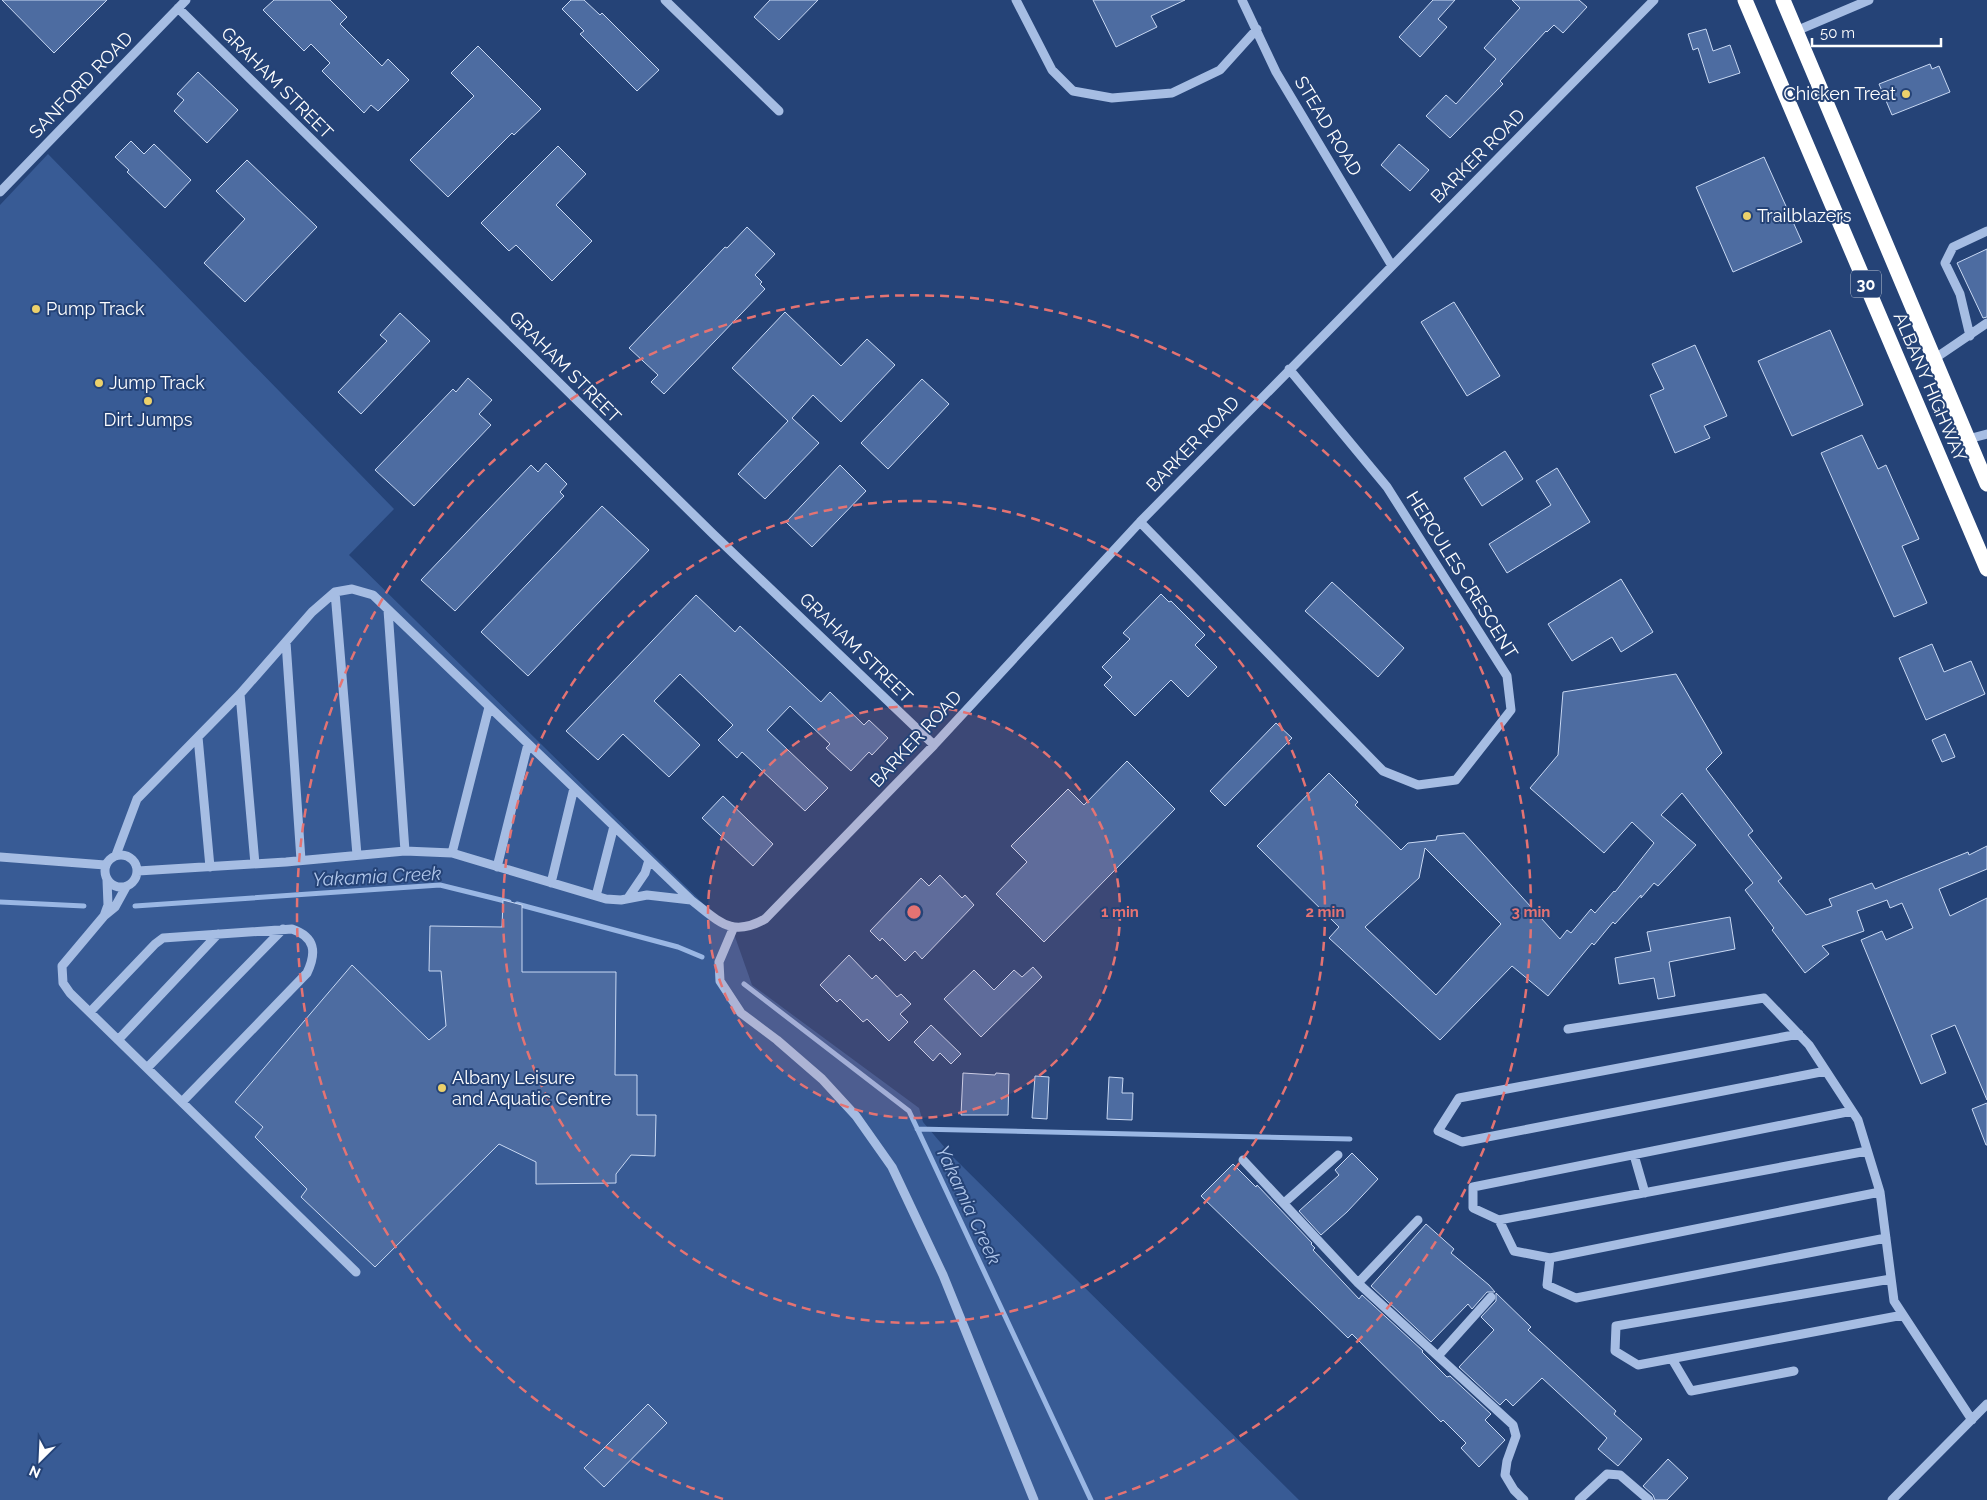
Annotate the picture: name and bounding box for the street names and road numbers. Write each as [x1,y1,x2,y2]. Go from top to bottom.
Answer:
street label: GRAHAM STREET [217,22,338,143]
street label: SANFORD ROAD [25,27,137,142]
street label: STEAD ROAD [1291,72,1366,179]
street label: BARKER ROAD [1426,104,1529,207]
road number: 30 [1851,270,1881,298]
street label: GRAHAM STREET [505,306,626,427]
street label: ALBANY HIGHWAY [1889,309,1972,465]
street label: BARKER ROAD [1142,392,1243,496]
street label: HERCULES CRESCENT [1402,487,1522,662]
street label: GRAHAM STREET [795,588,917,707]
street label: BARKER ROAD [866,686,966,791]

